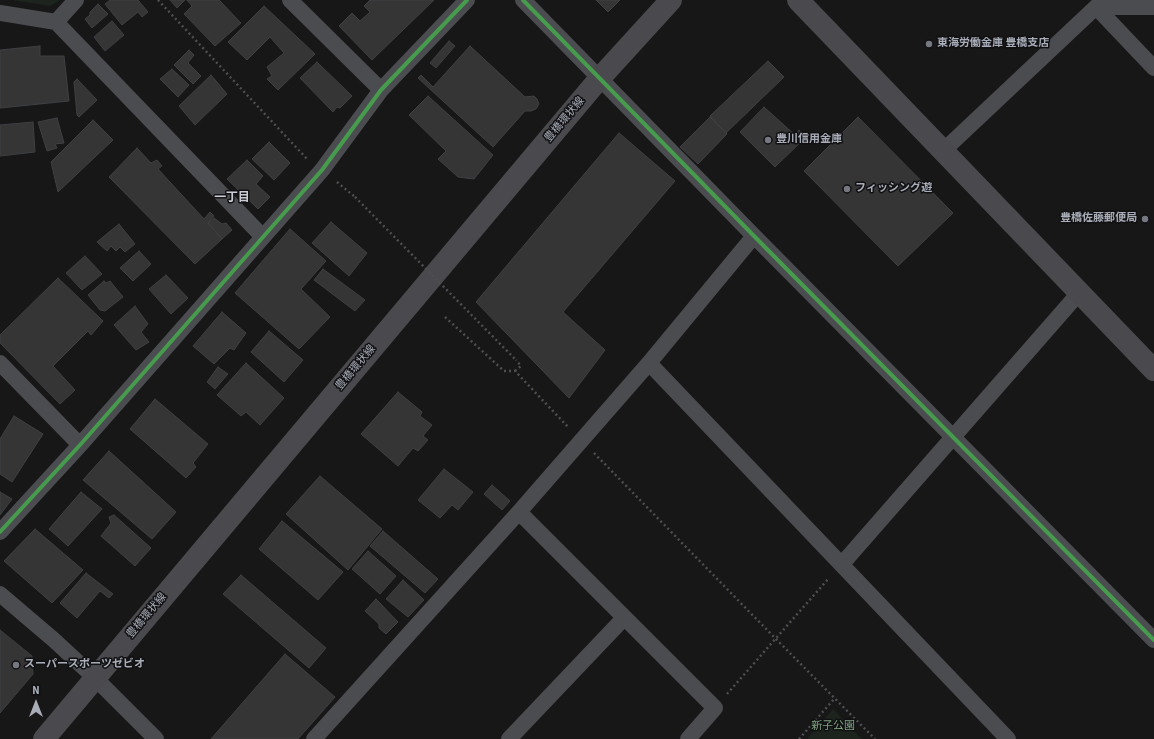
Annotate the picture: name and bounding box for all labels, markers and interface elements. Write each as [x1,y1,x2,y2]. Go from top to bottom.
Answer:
place label: 東海労働金庫 豊橋支店 [937,37,1049,51]
marker: 東海労働金庫 豊橋支店 [924,39,934,49]
street label: 豊橋環状線 [542,95,588,145]
place label: 豊川信用金庫 [776,133,842,147]
marker: 豊川信用金庫 [763,135,773,145]
place label: フィッシング遊 [855,182,932,196]
marker: フィッシング遊 [842,184,852,194]
district label: 一丁目 [214,191,250,205]
place label: 豊橋佐藤郵便局 [1060,212,1137,226]
marker: 豊橋佐藤郵便局 [1140,214,1150,224]
street label: 豊橋環状線 [333,343,379,393]
street label: 豊橋環状線 [124,591,170,641]
place label: スーパースポーツゼビオ [24,658,145,672]
marker: スーパースポーツゼビオ [11,660,21,670]
north arrow [16,683,56,723]
text: N [32,683,40,698]
park label: 新子公園 [811,720,855,734]

